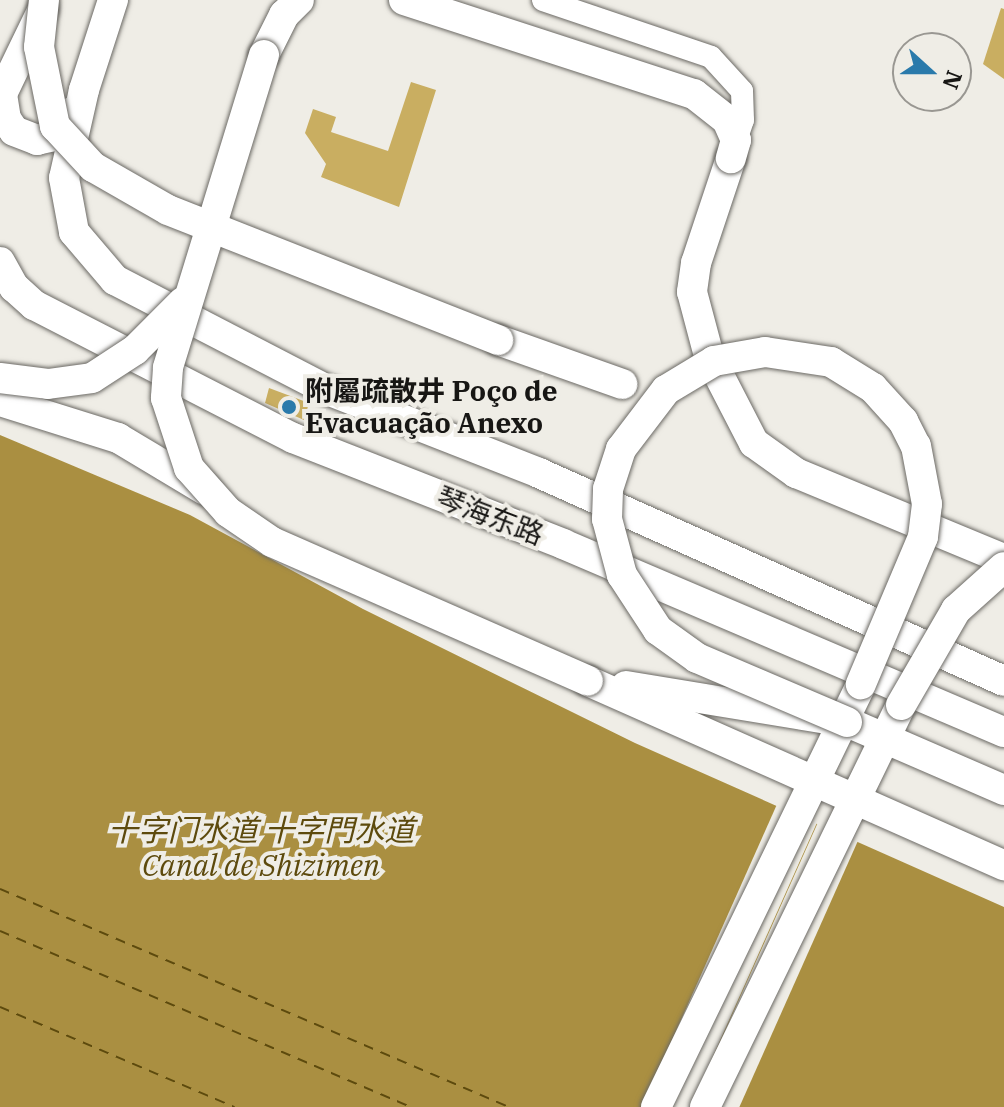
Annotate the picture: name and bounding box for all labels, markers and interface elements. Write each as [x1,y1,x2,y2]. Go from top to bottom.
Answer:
north arrow [892,32,972,112]
text: N [936,67,970,93]
place label: 附屬疏散井 Poço de Evacuação Anexo [305,374,558,440]
marker: 附屬疏散井 Poço de Evacuação Anexo [280,398,298,416]
street label: 琴海东路 [432,480,548,552]
water label: 十字门水道 十字門水道 Canal de Shizimen [108,812,414,882]

